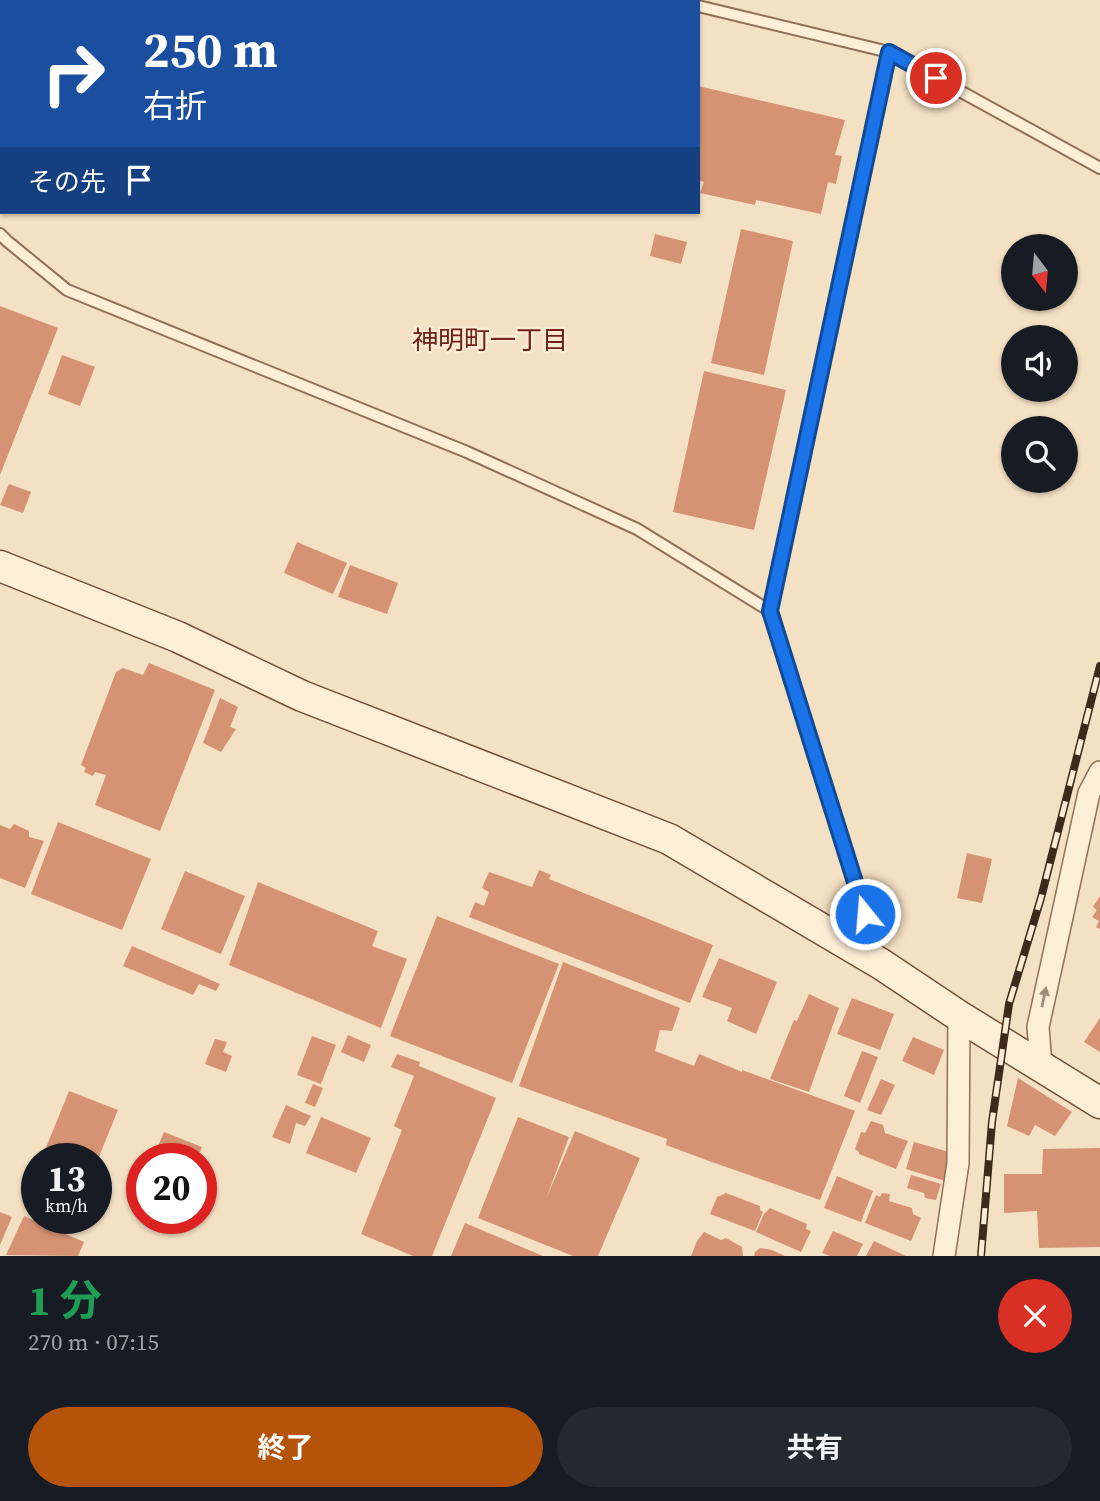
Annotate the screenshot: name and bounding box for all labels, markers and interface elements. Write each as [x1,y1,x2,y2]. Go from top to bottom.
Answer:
text: 250 m [143,16,278,83]
icon: right [28,28,119,119]
pin [906,48,966,108]
icon: arrive [917,59,955,97]
text: 右折 [143,84,207,128]
icon: arrive [120,161,158,199]
text: その先 [28,164,106,200]
north arrow [1001,234,1078,312]
map controls [1001,234,1078,493]
district label: 神明町一丁目 [412,322,568,358]
button: sound [1001,325,1078,402]
button: search [1001,416,1078,493]
position arrow [828,877,902,951]
one-way arrow [1039,986,1050,1008]
speed limit sign: 20 [126,1143,217,1234]
text: 13 [48,1155,85,1203]
text: km/h [45,1193,88,1218]
text: 1 分 [28,1271,102,1329]
button: close [998,1279,1072,1353]
text: 270 m · 07:15 [28,1326,159,1358]
button: 終了 [28,1407,543,1487]
button: 共有 [557,1407,1072,1487]

